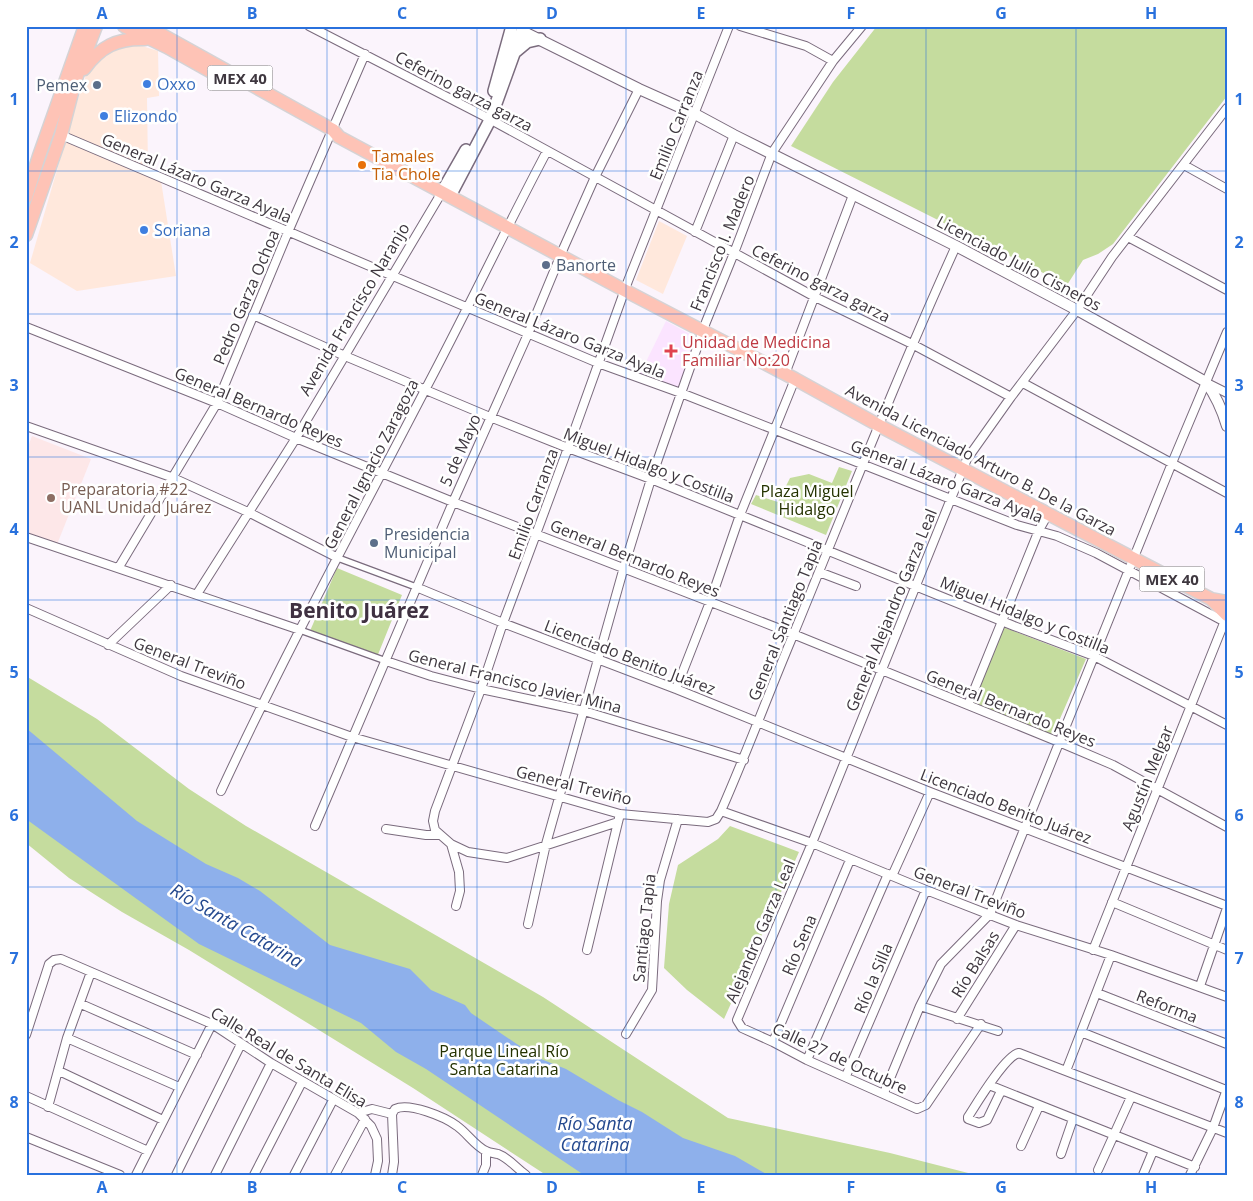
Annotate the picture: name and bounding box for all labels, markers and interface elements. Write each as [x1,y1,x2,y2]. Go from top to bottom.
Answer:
text: A [96,2,108,24]
text: B [247,2,257,24]
text: C [397,2,407,24]
text: D [546,2,558,24]
text: E [697,2,706,24]
text: F [847,2,855,24]
text: G [995,2,1007,24]
text: H [1145,2,1157,24]
street label: Ceferino garza garza [391,45,537,137]
road number: MEX 40 [208,66,272,90]
street label: Emilio Carranza [644,67,708,183]
place label: Oxxo [157,73,196,95]
place label: Pemex [36,74,88,96]
marker: Oxxo [141,78,153,90]
marker: Pemex [91,79,103,91]
text: 1 [9,88,19,110]
text: 1 [1234,88,1244,110]
place label: Elizondo [114,105,177,127]
marker: Elizondo [98,110,110,122]
street label: General Lázaro Garza Ayala [99,128,295,228]
place label: Tamales Tia Chole [372,145,440,185]
marker: Tamales Tia Chole [356,159,368,171]
street label: Francisco I. Madero [685,172,759,314]
street label: Licenciado Julio Cisneros [933,210,1105,316]
place label: Soriana [154,219,211,241]
street label: Avenida Francisco Naranjo [294,219,414,399]
marker: Soriana [138,224,150,236]
street label: Pedro Garza Ochoa [208,226,284,368]
text: 2 [9,231,19,253]
text: 2 [1234,231,1244,253]
street label: Ceferino garza garza [748,239,894,327]
place label: Banorte [556,254,616,276]
marker: Banorte [540,259,552,271]
street label: General Lázaro Garza Ayala [471,286,669,384]
place label: Unidad de Medicina Familiar No:20 [682,331,831,371]
marker: Unidad de Medicina Familiar No:20 [664,344,678,358]
street label: General Bernardo Reyes [171,361,347,453]
text: 3 [9,374,19,396]
text: 3 [1234,374,1244,396]
street label: General Ignacio Zaragoza [318,375,424,553]
street label: Avenida Licenciado Arturo B. De la Garza [842,379,1120,541]
street label: 5 de Mayo [434,410,486,490]
street label: Miguel Hidalgo y Costilla [560,422,738,508]
street label: General Lázaro Garza Ayala [848,434,1046,528]
street label: Emilio Carranza [503,445,563,563]
place label: Preparatoria #22 UANL Unidad Juárez [61,478,212,518]
park label: Plaza Miguel Hidalgo [760,480,854,520]
marker: Preparatoria #22 UANL Unidad Juárez [45,492,57,504]
street label: General Alejandro Garza Leal [840,505,942,715]
street label: General Bernardo Reyes [547,514,723,602]
text: 4 [9,518,19,540]
text: 4 [1234,518,1244,540]
place label: Presidencia Municipal [384,523,470,563]
street label: General Santiago Tapia [743,536,827,704]
marker: Presidencia Municipal [368,537,380,549]
road number: MEX 40 [1140,566,1204,592]
street label: Miguel Hidalgo y Costilla [937,571,1113,659]
district label: Benito Juárez [289,596,429,624]
street label: Licenciado Benito Juárez [541,614,719,700]
street label: General Treviño [131,631,249,695]
street label: General Francisco Javier Mina [406,644,624,718]
text: 5 [9,661,19,683]
text: 5 [1234,661,1244,683]
street label: General Bernardo Reyes [923,664,1099,752]
street label: Agustín Melgar [1116,722,1178,834]
street label: General Treviño [514,760,634,810]
street label: Licenciado Benito Juárez [917,763,1095,849]
text: 6 [9,804,19,826]
text: 6 [1234,804,1244,826]
street label: Alejandro Garza Leal [720,856,800,1006]
street label: General Treviño [911,860,1029,924]
street label: Santiago Tapia [627,873,661,983]
water label: Río Santa Catarina [166,877,308,973]
street label: Río Sena [776,911,822,979]
street label: Río Balsas [946,926,1004,1002]
street label: Río la Silla [848,939,898,1017]
text: 7 [9,947,19,969]
text: 7 [1234,947,1244,969]
street label: Reforma [1133,984,1201,1028]
street label: Calle Real de Santa Elisa [207,1002,371,1112]
street label: Calle 27 de Octubre [769,1017,911,1099]
park label: Parque Lineal Río Santa Catarina [439,1040,569,1080]
text: 8 [9,1091,19,1113]
text: 8 [1234,1091,1244,1113]
water label: Río Santa Catarina [557,1111,633,1156]
text: A [96,1176,108,1198]
text: B [247,1176,257,1198]
text: C [397,1176,407,1198]
text: D [546,1176,558,1198]
text: E [697,1176,706,1198]
text: F [847,1176,855,1198]
text: G [995,1176,1007,1198]
text: H [1145,1176,1157,1198]

